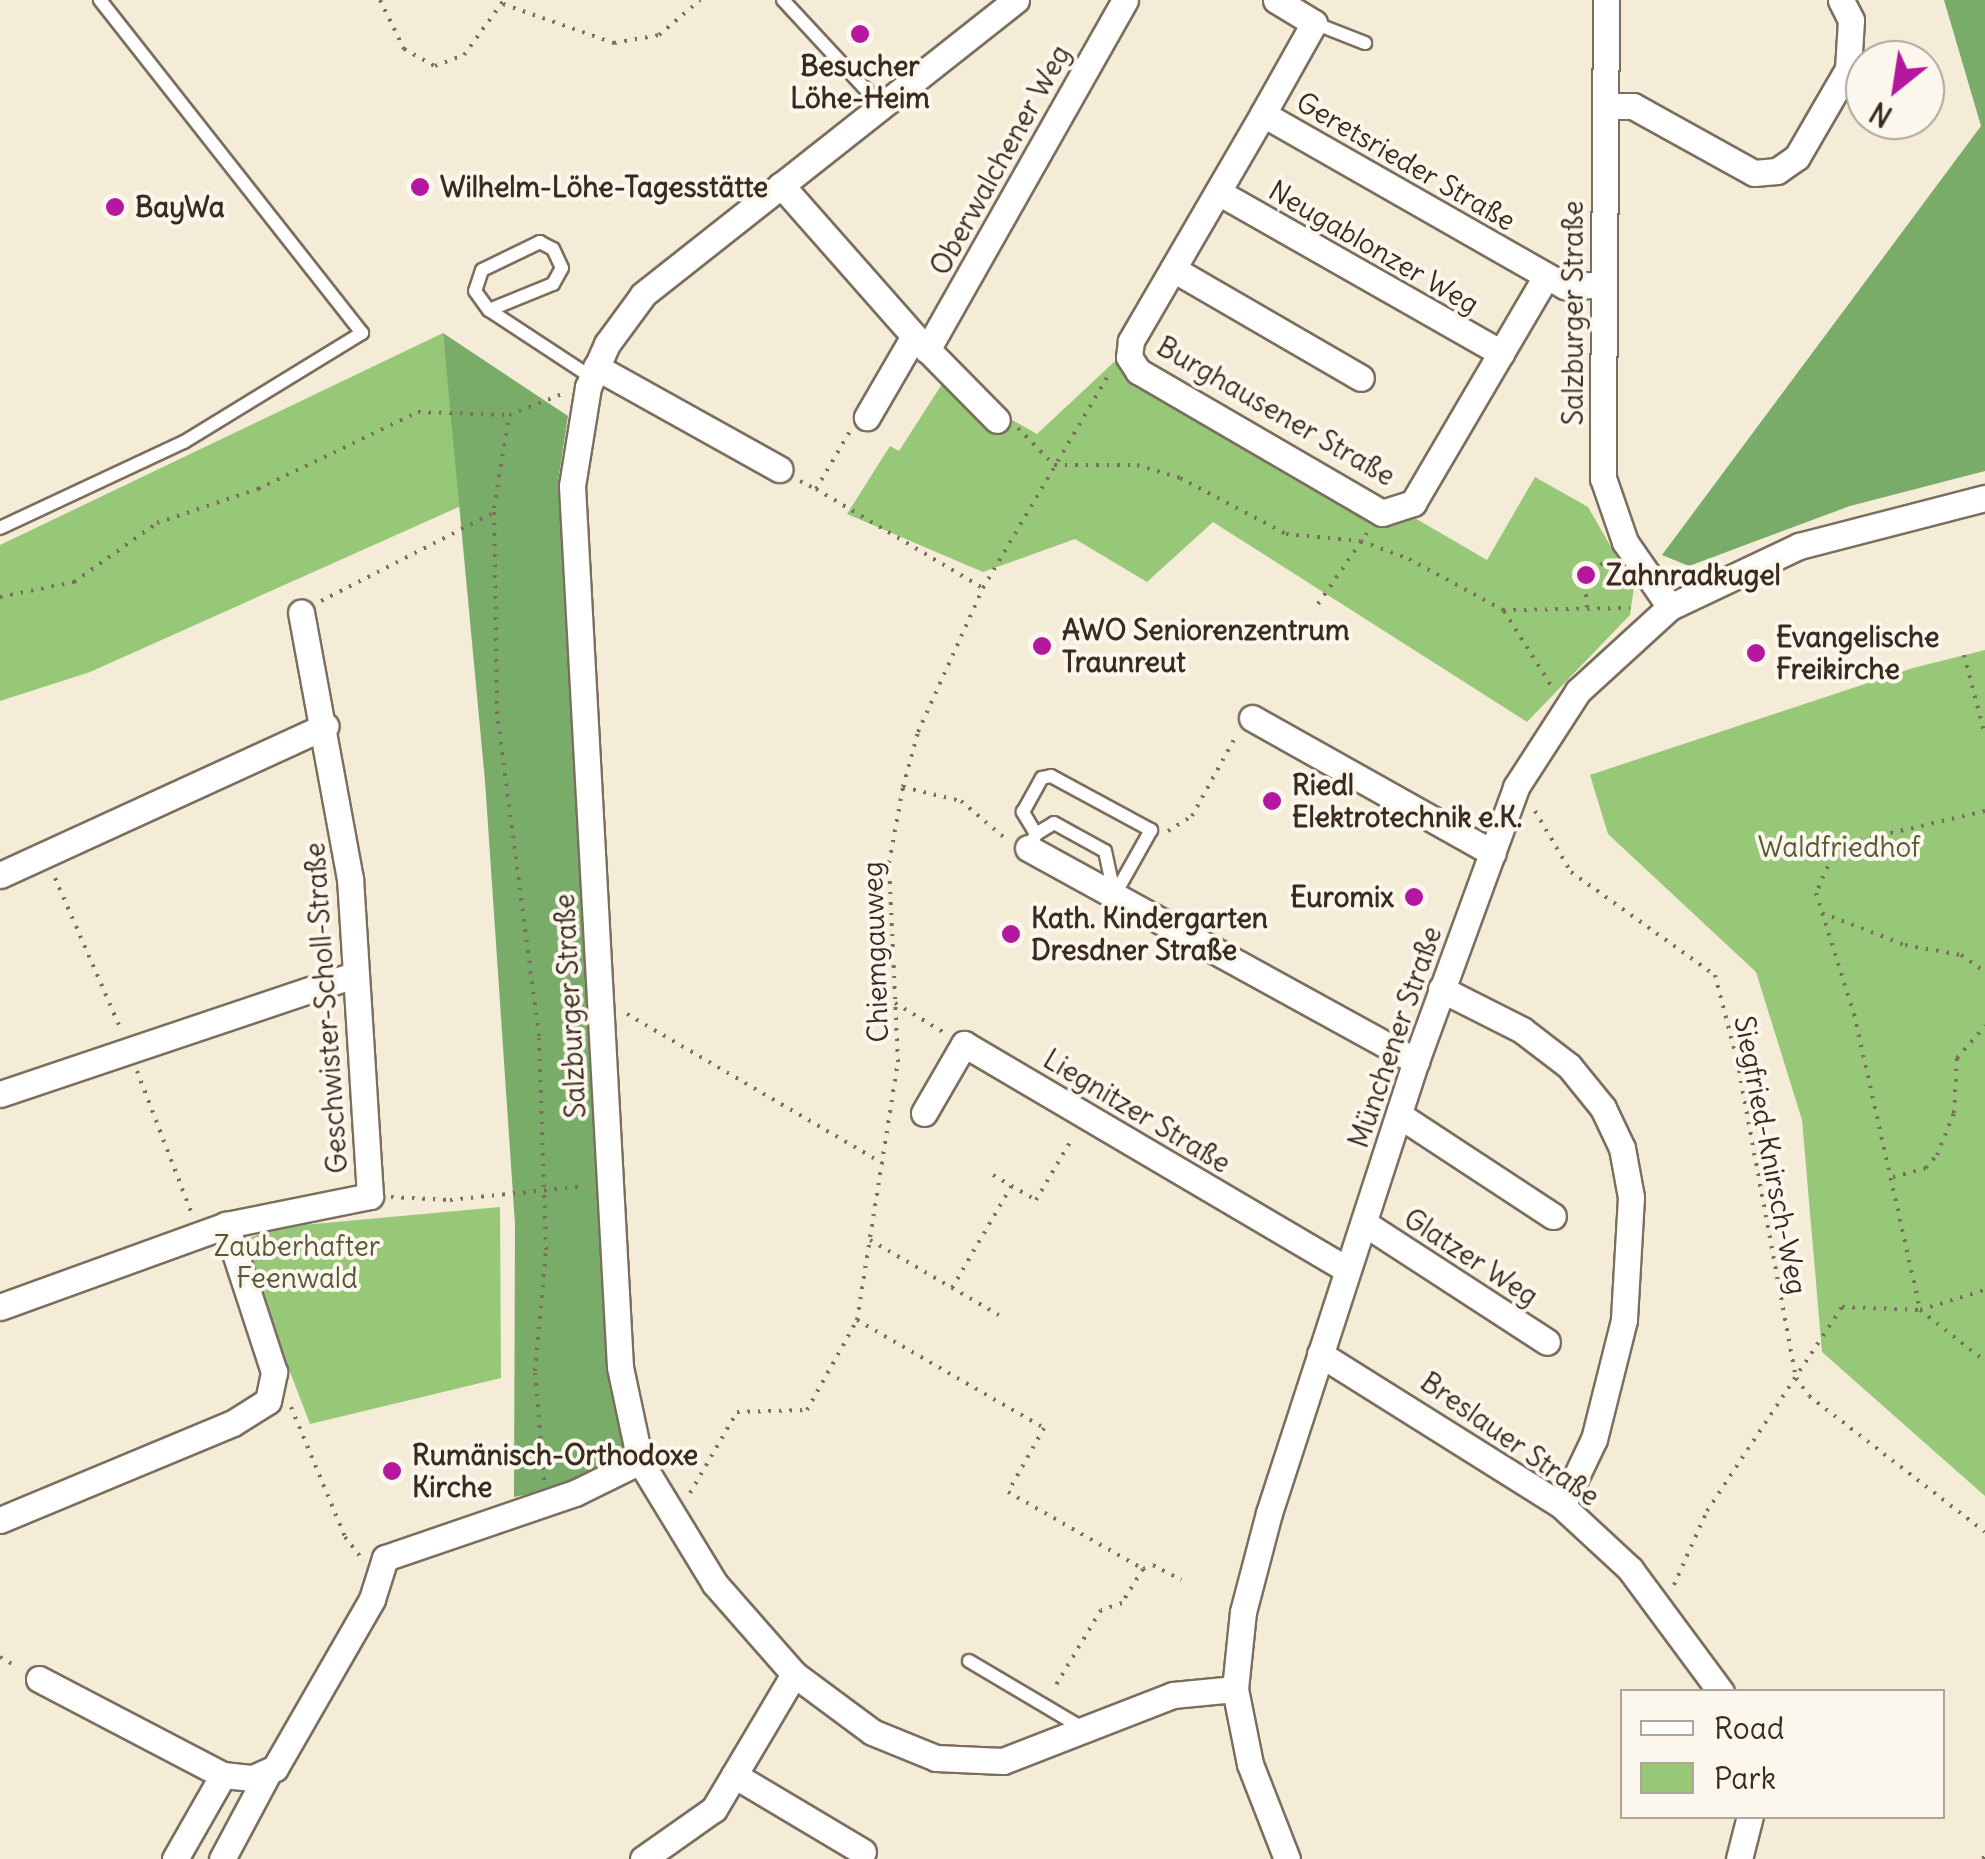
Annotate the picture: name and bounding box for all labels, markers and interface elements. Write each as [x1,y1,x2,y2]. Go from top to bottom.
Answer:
marker: Besucher Löhe-Heim [849,23,871,45]
street label: Oberwalchener Weg [923,39,1077,281]
north arrow [1845,40,1945,140]
place label: Besucher Löhe-Heim [790,49,930,115]
street label: Geretsrieder Straße [1290,85,1522,237]
text: N [1864,94,1898,135]
place label: Wilhelm-Löhe-Tagesstätte [440,170,768,204]
street label: Neugablonzer Weg [1263,173,1485,321]
marker: Wilhelm-Löhe-Tagesstätte [409,176,431,198]
place label: BayWa [135,190,225,224]
marker: BayWa [104,196,126,218]
street label: Salzburger Straße [1556,201,1590,425]
street label: Burghausener Straße [1151,329,1401,493]
place label: Zahnradkugel [1606,558,1781,592]
marker: Zahnradkugel [1575,564,1597,586]
place label: AWO Seniorenzentrum Traunreut [1062,613,1349,679]
place label: Evangelische Freikirche [1776,620,1939,686]
marker: AWO Seniorenzentrum Traunreut [1031,635,1053,657]
marker: Evangelische Freikirche [1745,642,1767,664]
place label: Riedl Elektrotechnik e.K. [1292,768,1522,834]
marker: Riedl Elektrotechnik e.K. [1261,790,1283,812]
park label: Waldfriedhof [1758,830,1920,864]
street label: Geschwister-Scholl-Straße [298,841,354,1175]
street label: Chiemgauweg [855,861,895,1043]
place label: Euromix [1290,880,1394,914]
marker: Euromix [1403,886,1425,908]
street label: Salzburger Straße [547,893,593,1119]
place label: Kath. Kindergarten Dresdner Straße [1031,901,1268,967]
street label: Münchener Straße [1341,922,1449,1152]
marker: Kath. Kindergarten Dresdner Straße [1000,923,1022,945]
street label: Siegfried-Knirsch-Weg [1728,1013,1814,1297]
street label: Liegnitzer Straße [1037,1042,1237,1180]
street label: Glatzer Weg [1398,1201,1544,1313]
park label: Zauberhafter Feenwald [214,1229,380,1295]
street label: Breslauer Straße [1414,1365,1606,1513]
place label: Rumänisch-Orthodoxe Kirche [412,1438,698,1504]
marker: Rumänisch-Orthodoxe Kirche [381,1460,403,1482]
legend [1620,1689,1945,1819]
text: Road [1714,1709,1784,1747]
text: Park [1714,1759,1776,1797]

